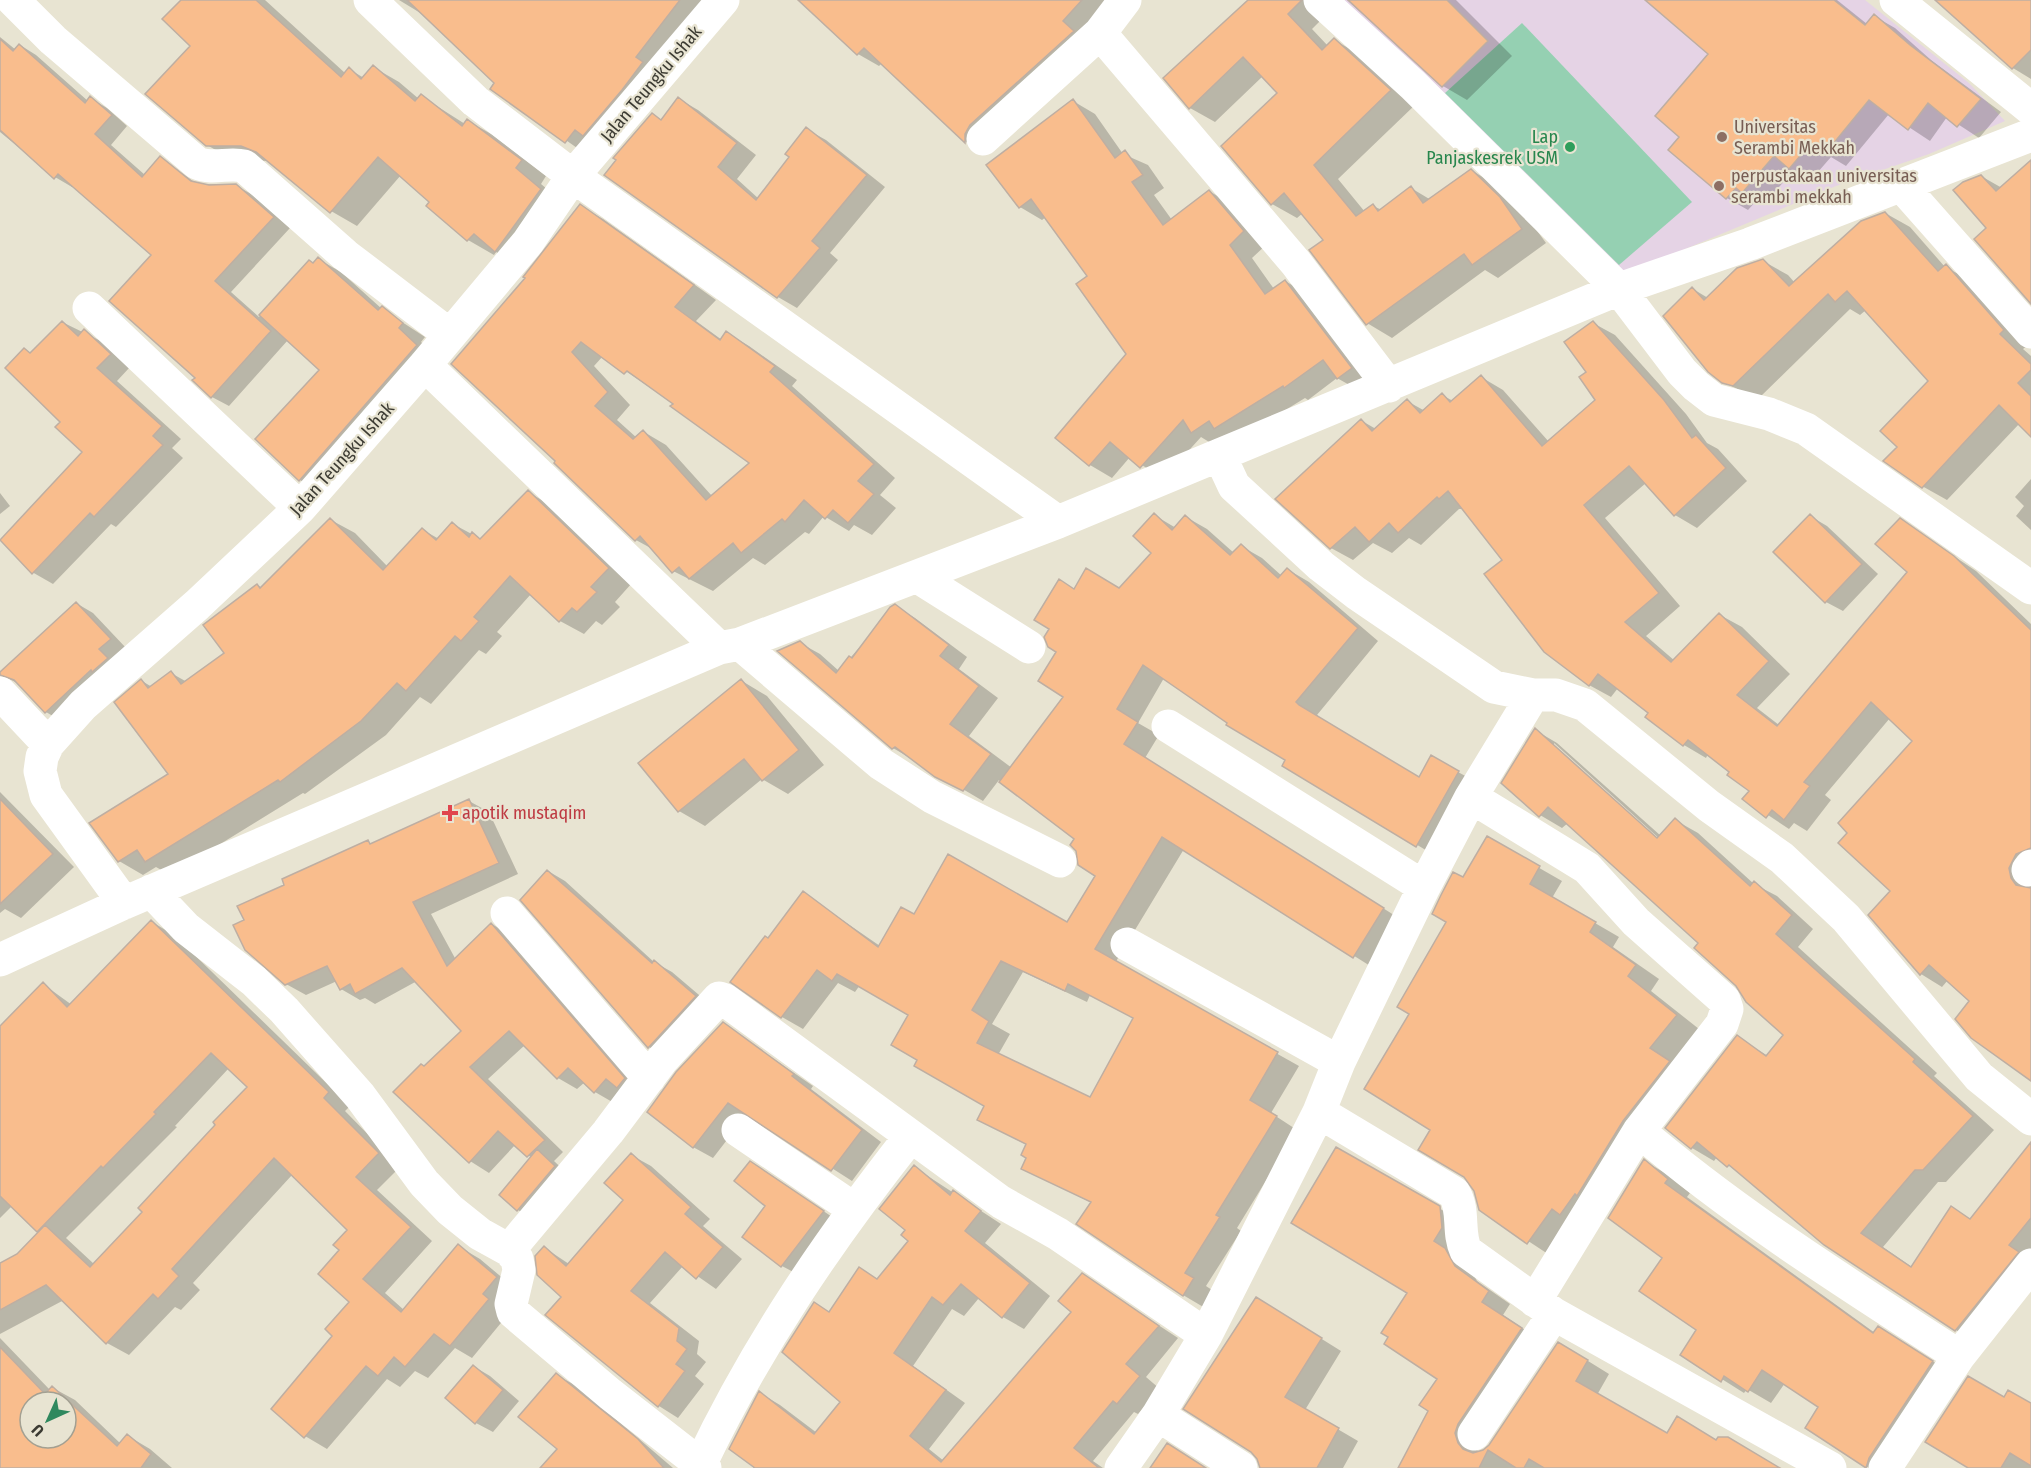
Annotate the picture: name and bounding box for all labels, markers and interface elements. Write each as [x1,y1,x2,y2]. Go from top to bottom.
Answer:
street label: Jalan Teungku Ishak [596,21,707,147]
place label: Universitas Serambi Mekkah [1734,116,1855,159]
place label: Lap Panjaskesrek USM [1426,126,1558,169]
marker: Universitas Serambi Mekkah [1715,130,1729,144]
marker: Lap Panjaskesrek USM [1563,140,1577,154]
place label: perpustakaan universitas serambi mekkah [1731,165,1917,208]
marker: perpustakaan universitas serambi mekkah [1712,179,1726,193]
street label: Jalan Teungku Ishak [285,397,399,520]
place label: apotik mustaqim [462,802,586,824]
marker: apotik mustaqim [443,806,457,820]
north arrow [18,1390,78,1450]
text: U [28,1420,48,1440]

